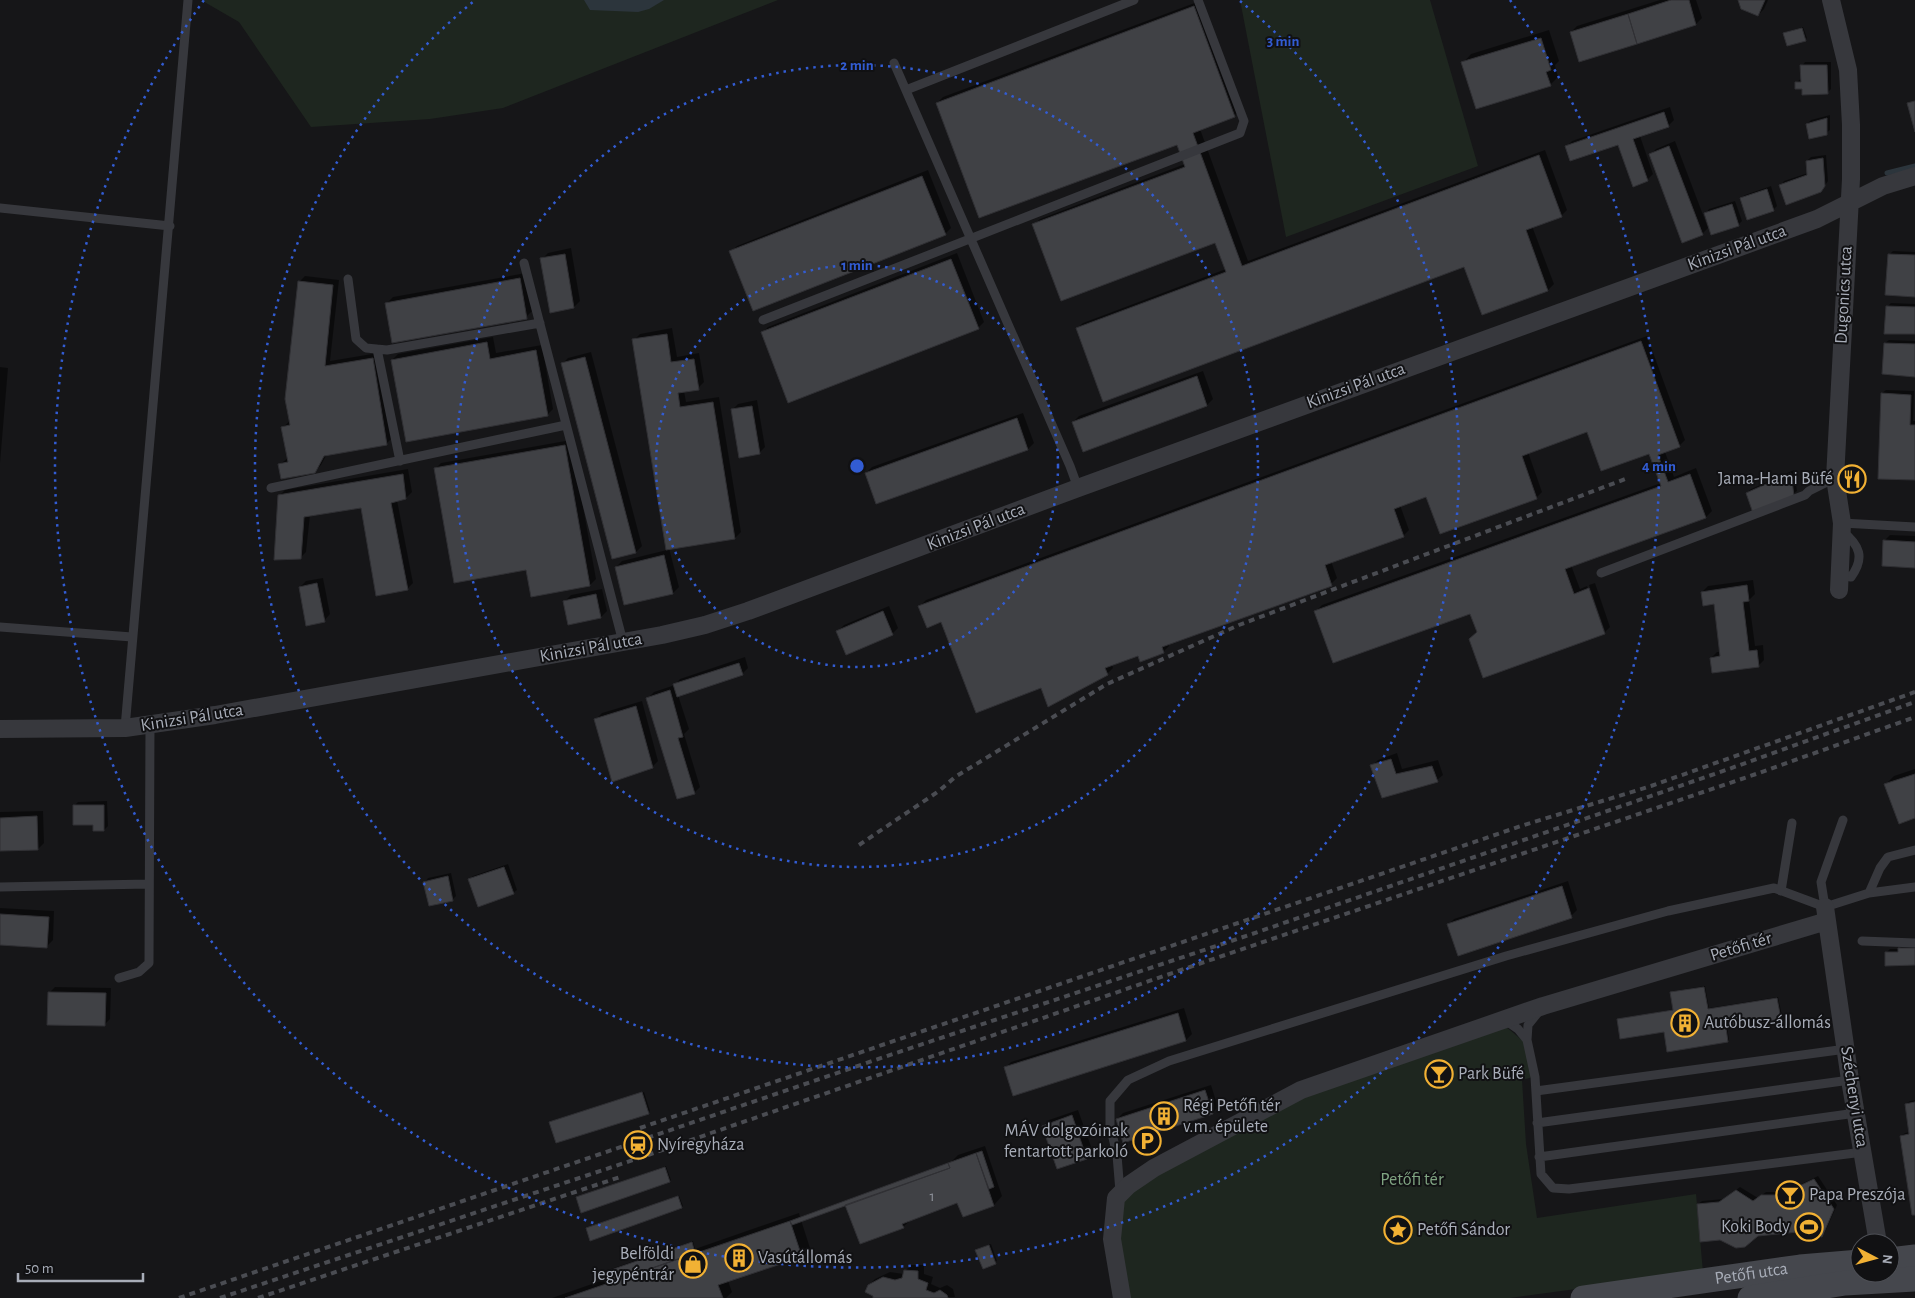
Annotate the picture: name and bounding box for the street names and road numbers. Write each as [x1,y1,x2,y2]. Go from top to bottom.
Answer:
street label: Kinizsi Pál utca [1685,222,1789,274]
street label: Dugonics utca [1832,246,1856,344]
street label: Kinizsi Pál utca [1304,360,1408,412]
street label: Kinizsi Pál utca [924,500,1028,554]
street label: Kinizsi Pál utca [538,630,644,666]
street label: Kinizsi Pál utca [139,701,245,735]
street label: Petőfi tér [1708,929,1774,965]
street label: Széchenyi utca [1837,1045,1871,1149]
street label: Petőfi utca [1714,1260,1789,1288]

